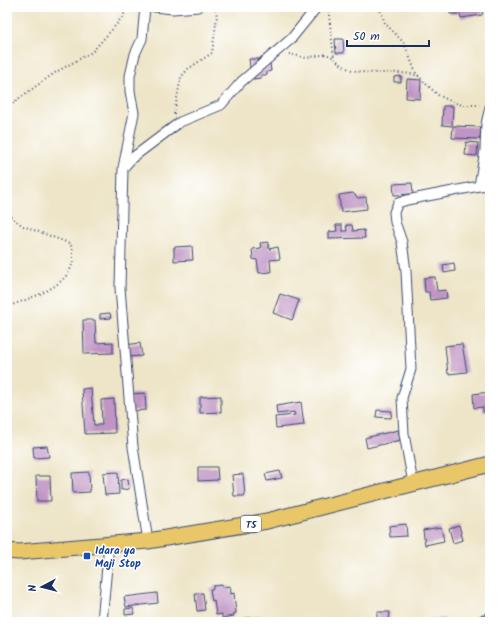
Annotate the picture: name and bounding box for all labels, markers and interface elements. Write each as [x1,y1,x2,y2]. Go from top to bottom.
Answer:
scale bar [347,22,429,48]
text: 50 m [353,27,380,46]
road number: T5 [241,516,261,532]
place label: Idara ya Maji Stop [95,542,141,573]
marker: Idara ya Maji Stop [82,551,92,561]
north arrow [22,567,62,607]
text: N [24,584,42,593]

